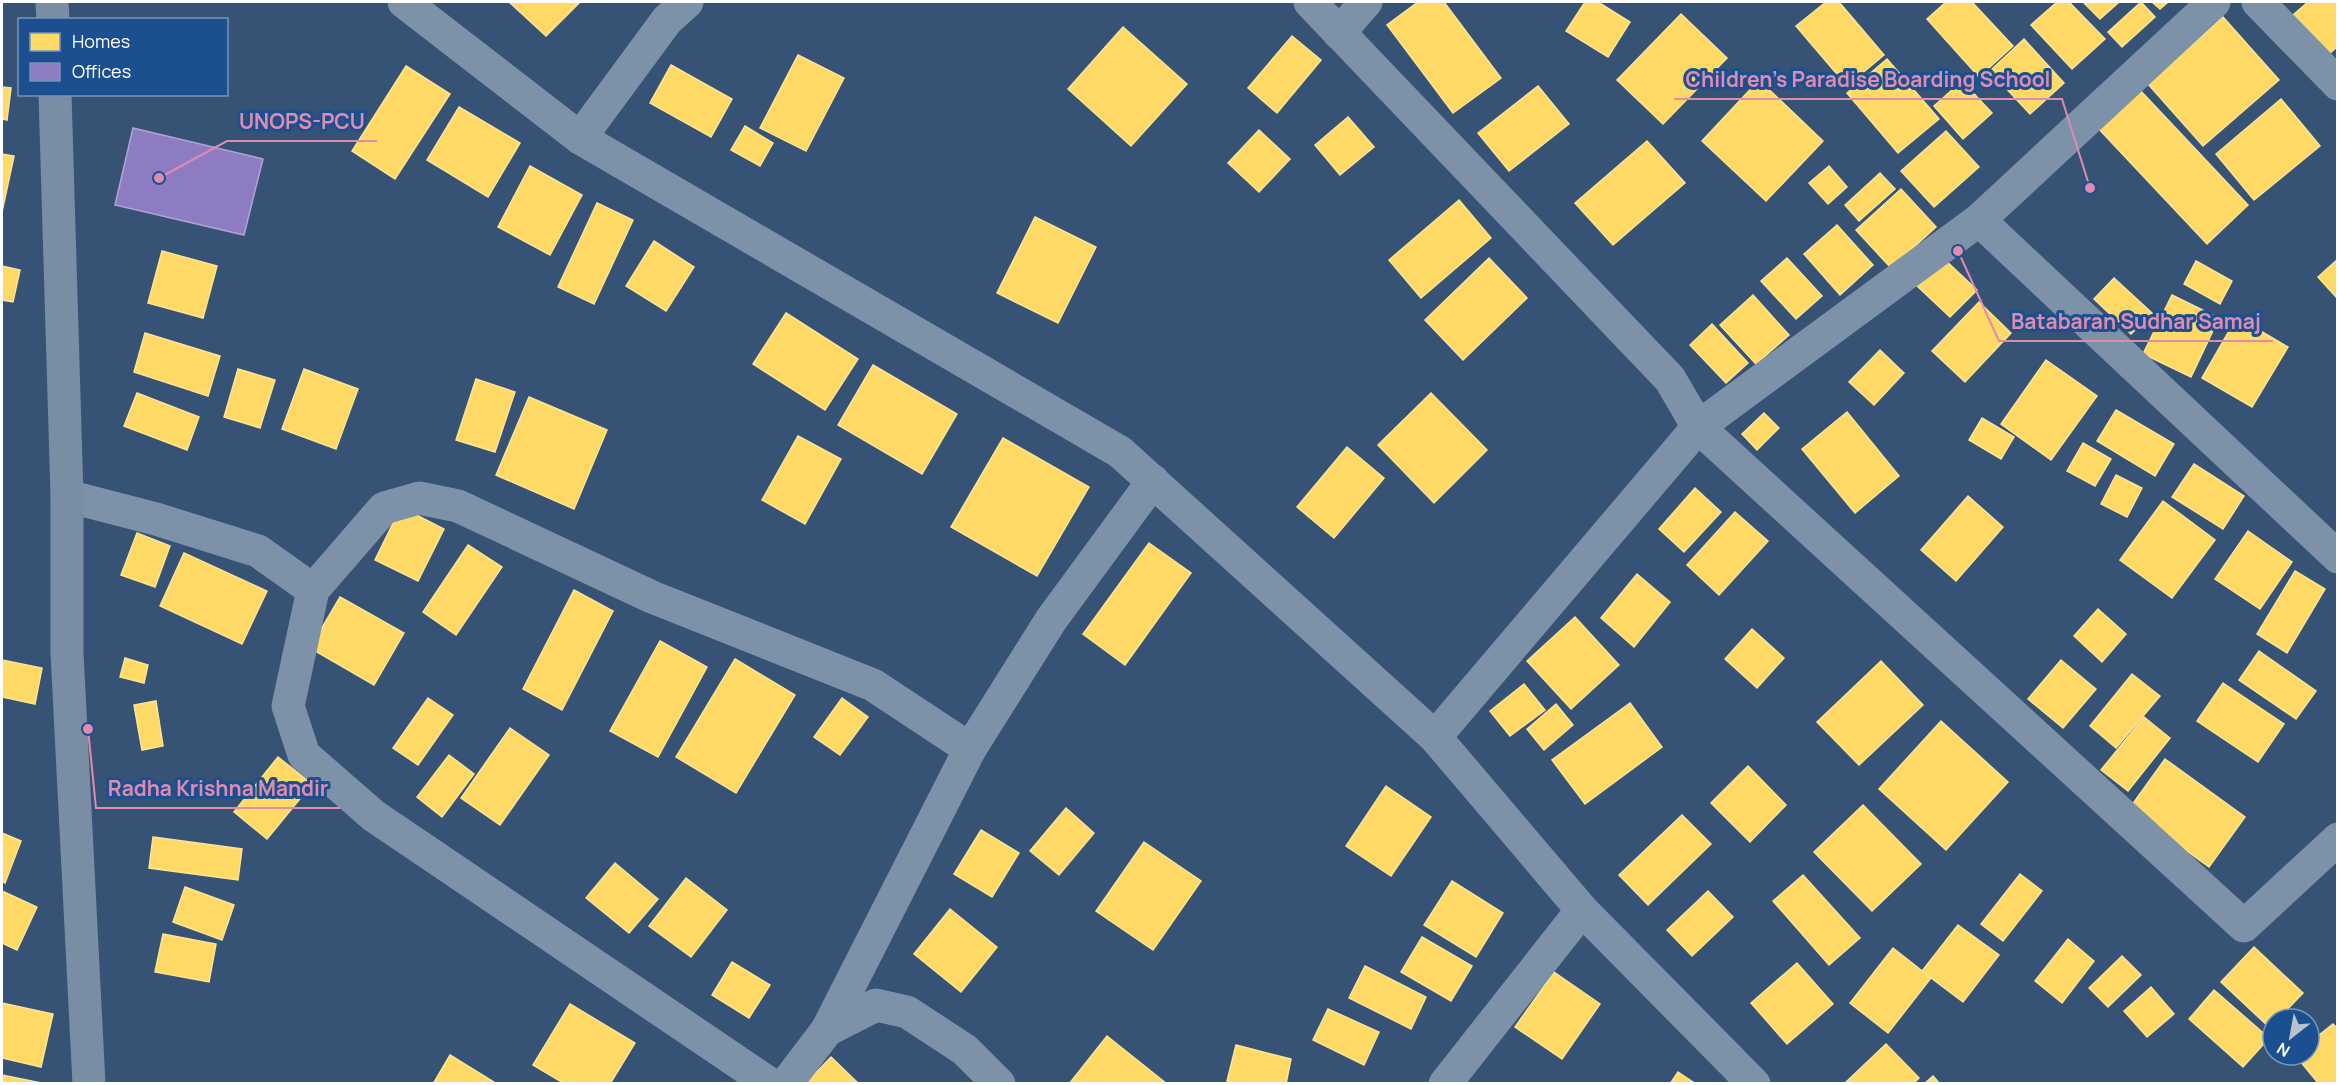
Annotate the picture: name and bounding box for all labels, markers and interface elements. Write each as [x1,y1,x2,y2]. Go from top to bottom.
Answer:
legend [18,18,228,96]
text: Homes [72,29,130,53]
text: Offices [72,59,131,83]
callout: Children's Paradise Boarding School [1674,60,2062,99]
text: Children's Paradise Boarding School [1685,65,2051,93]
callout: UNOPS-PCU [227,102,377,141]
text: UNOPS-PCU [239,107,365,135]
callout: Batabaran Sudhar Samaj [1999,302,2273,341]
text: Batabaran Sudhar Samaj [2011,307,2261,335]
callout: Radha Krishna Mandir [96,769,340,808]
text: Radha Krishna Mandir [108,774,328,802]
north arrow [2261,1007,2321,1067]
text: N [2273,1037,2294,1062]

